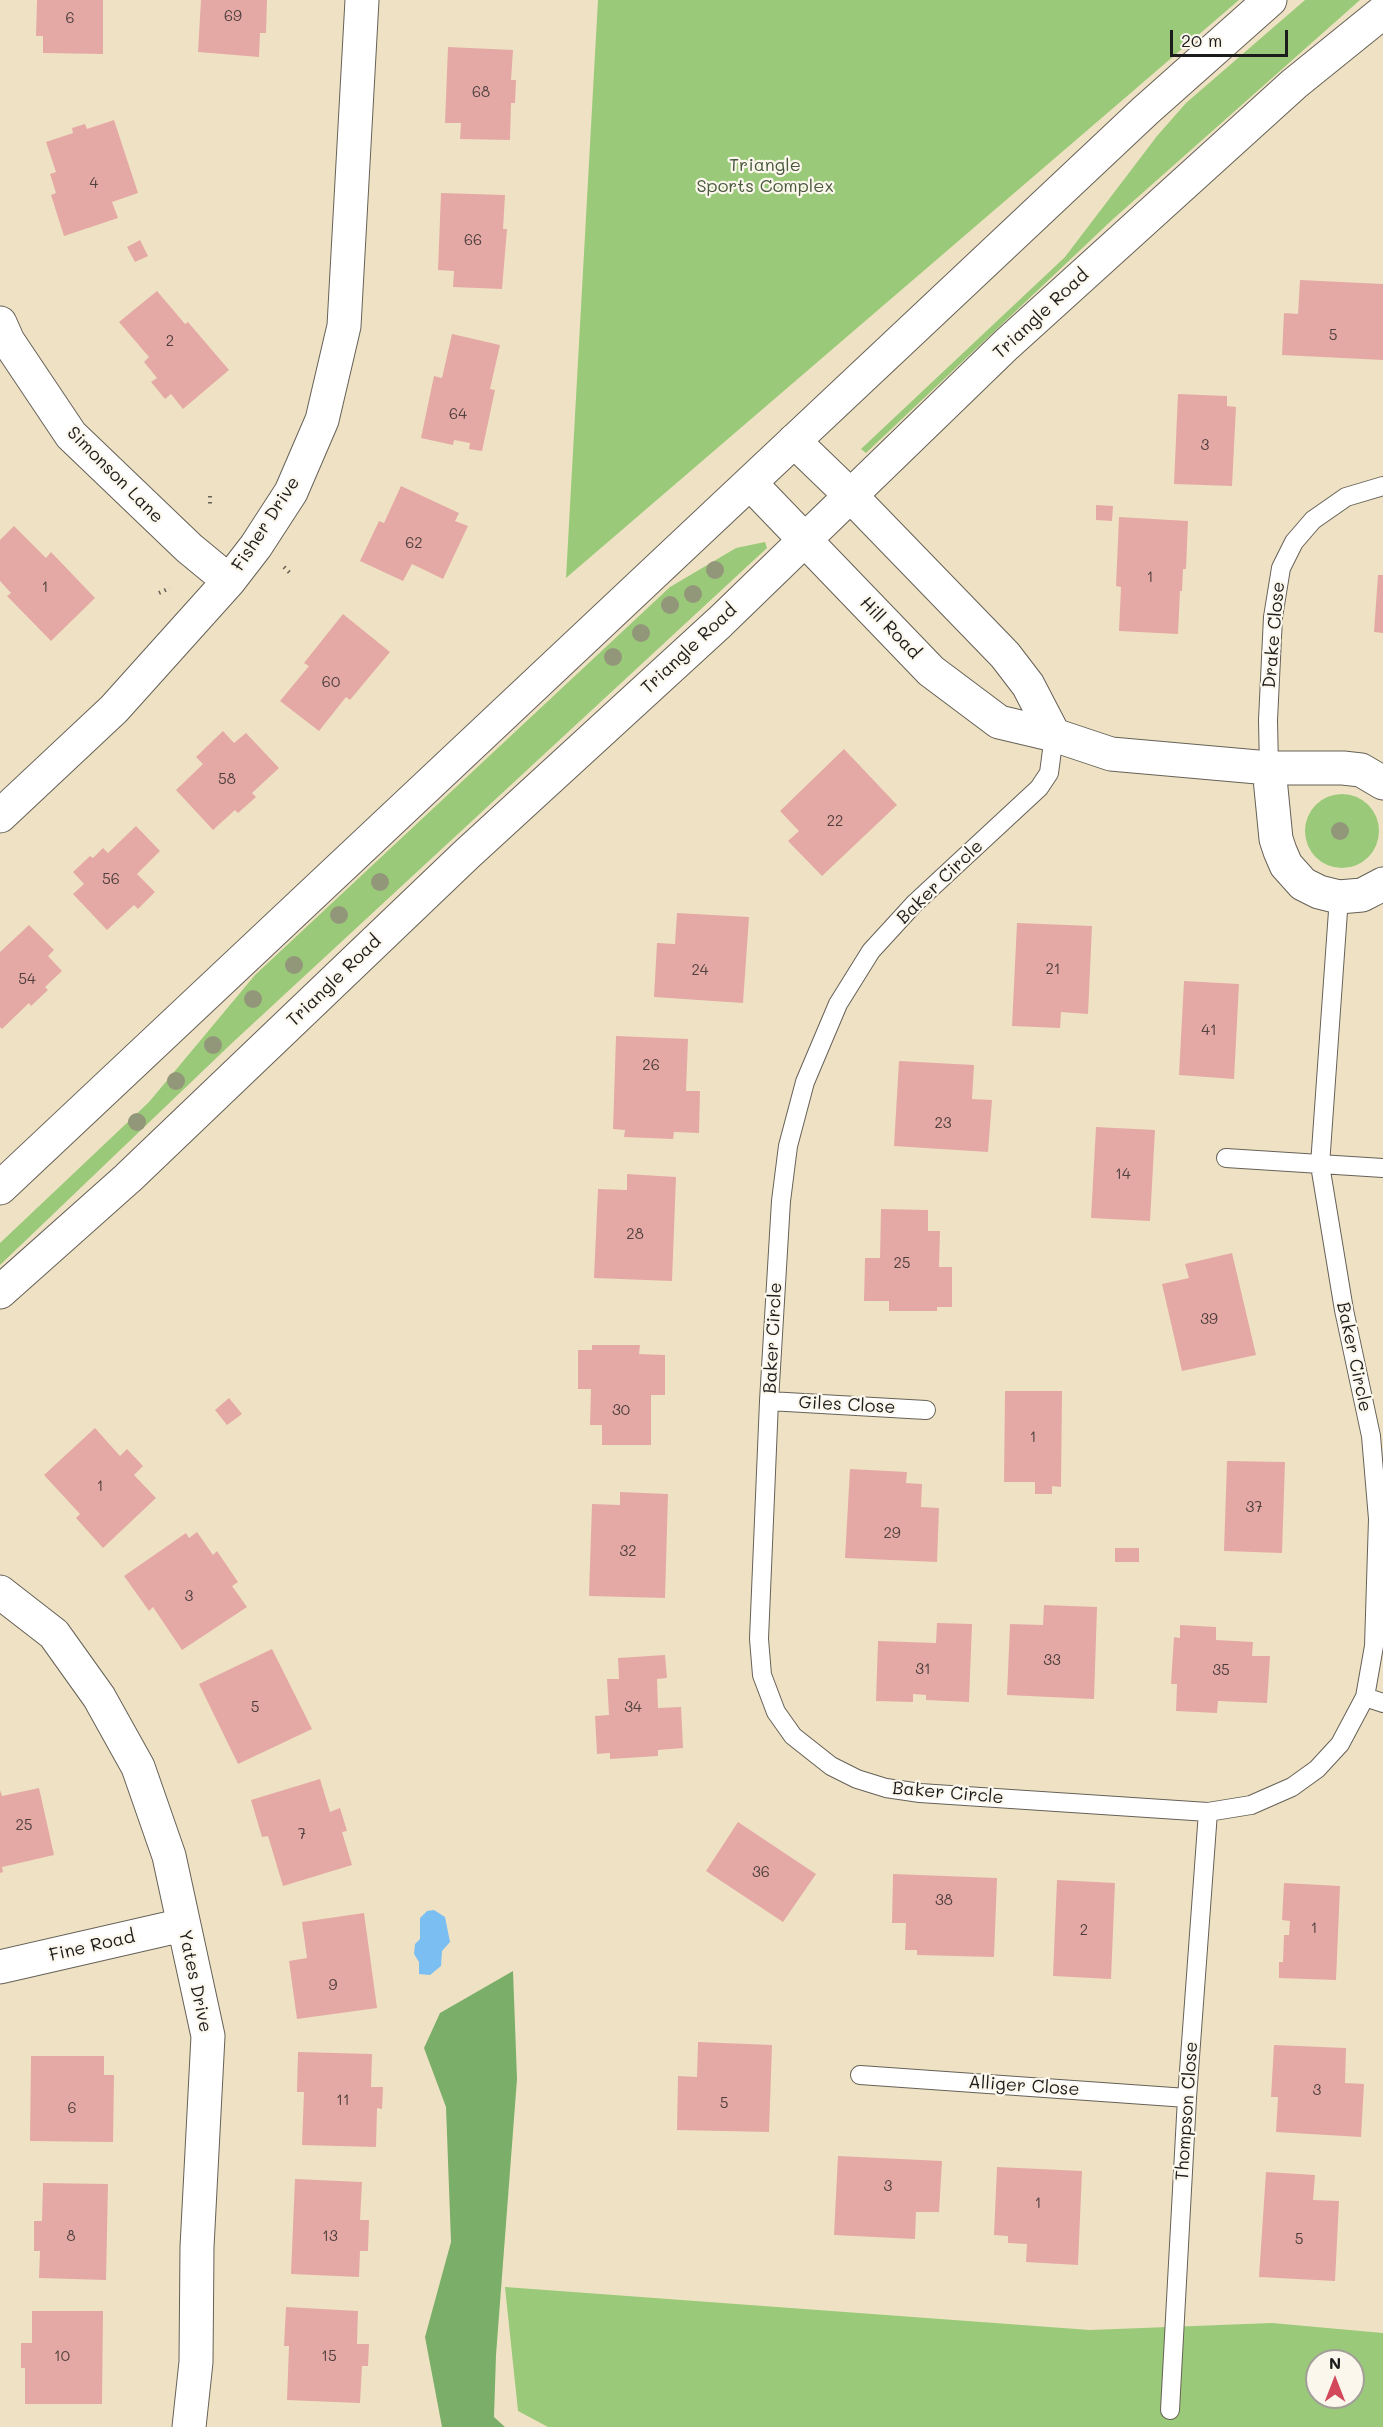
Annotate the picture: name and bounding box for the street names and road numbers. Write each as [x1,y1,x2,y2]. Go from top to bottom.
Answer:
street label: Triangle Road [989,264,1093,364]
street label: Simonson Lane [62,422,168,528]
street label: Fisher Drive [228,473,304,575]
street label: Drake Close [1259,581,1289,689]
street label: Hill Road [855,592,925,664]
street label: Triangle Road [637,599,741,699]
street label: Baker Circle [892,835,988,929]
street label: Triangle Road [282,931,386,1031]
street label: Baker Circle [759,1282,787,1394]
street label: Baker Circle [1332,1300,1376,1414]
street label: Giles Close [798,1392,896,1418]
street label: Baker Circle [892,1777,1004,1809]
street label: Fine Road [47,1926,137,1966]
street label: Yates Drive [174,1928,216,2034]
street label: Thompson Close [1171,2041,1203,2181]
street label: Alliger Close [968,2071,1080,2101]

